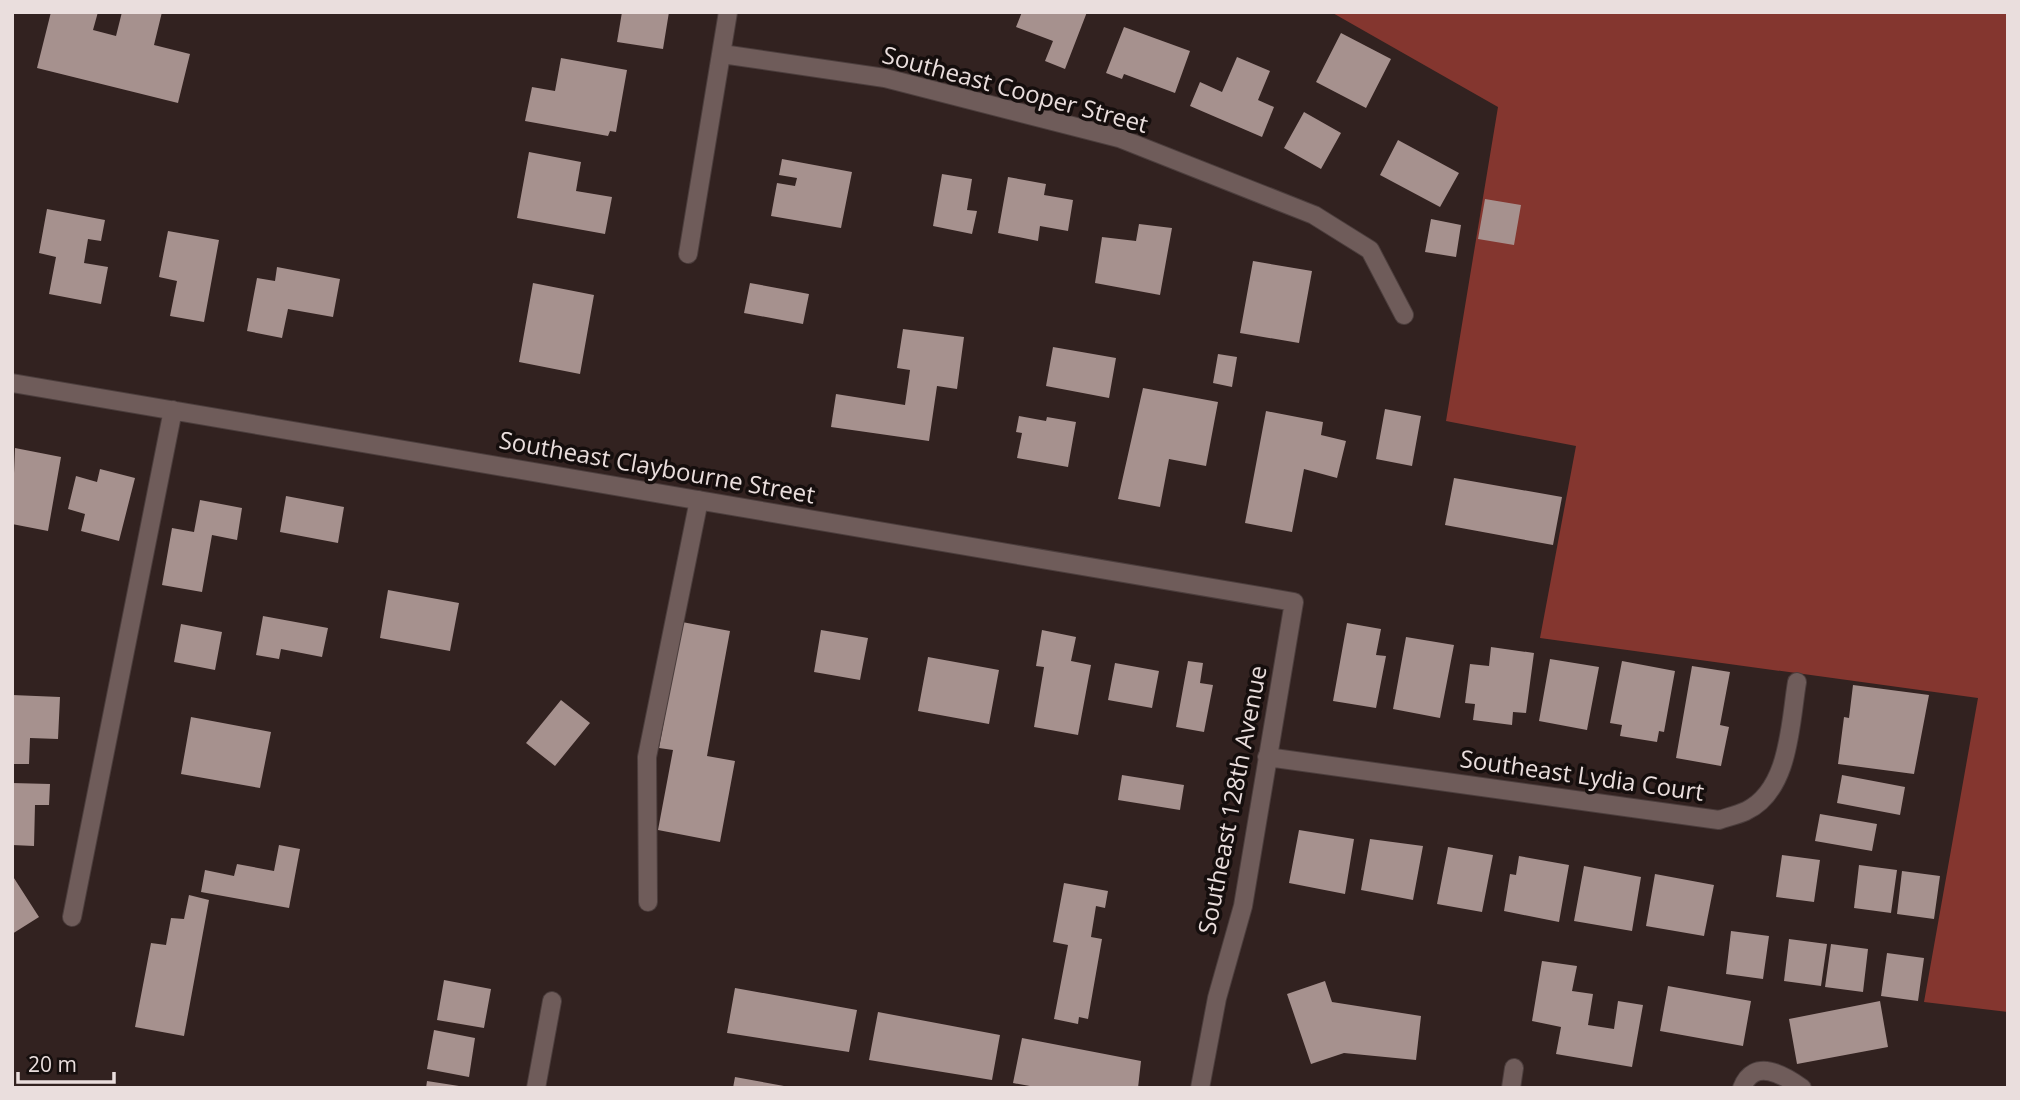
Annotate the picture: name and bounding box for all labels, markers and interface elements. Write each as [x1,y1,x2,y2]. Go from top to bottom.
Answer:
street label: Southeast Cooper Street [879,37,1152,140]
street label: Southeast Claybourne Street [497,422,818,511]
street label: Southeast 128th Avenue [1189,663,1274,937]
street label: Southeast Lydia Court [1458,741,1706,808]
scale bar [18,1040,114,1084]
text: 20 m [28,1050,77,1078]

